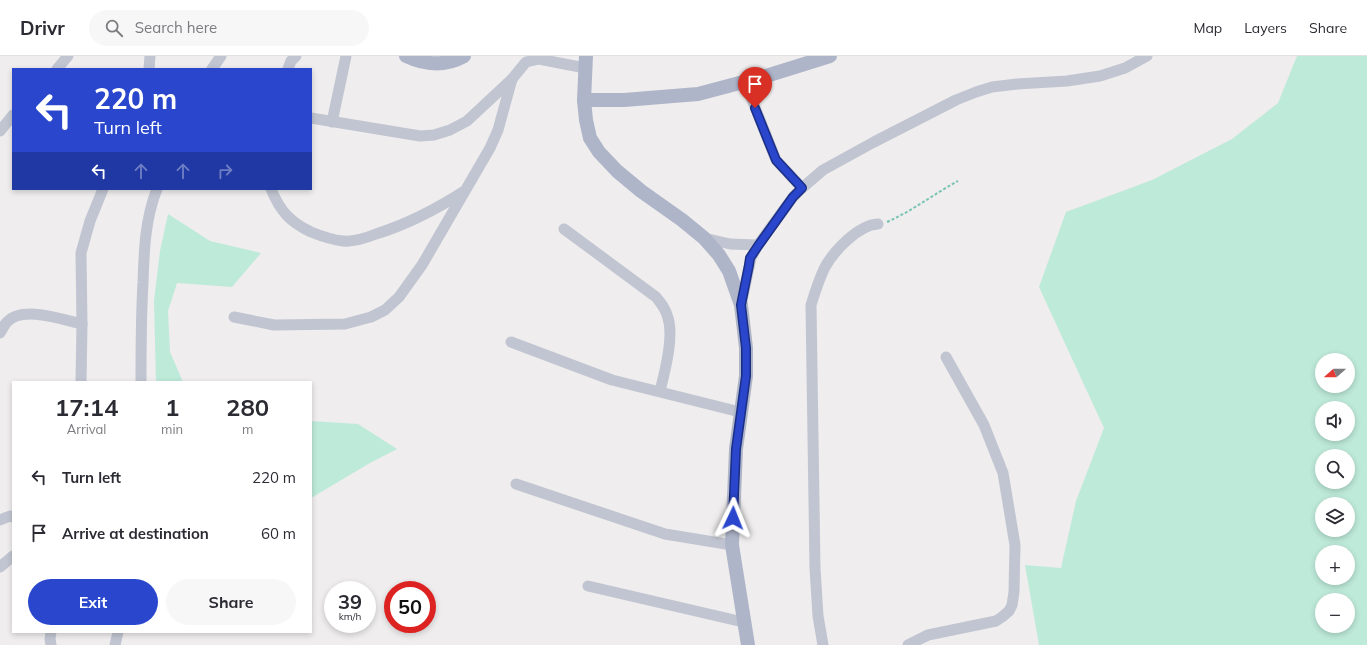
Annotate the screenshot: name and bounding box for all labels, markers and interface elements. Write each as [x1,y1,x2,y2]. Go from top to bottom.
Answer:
search box [89,10,369,46]
text: Drivr [20,16,65,40]
icon: search [103,17,125,39]
text: Search here [135,18,217,37]
text: Map [1193,19,1222,37]
text: Layers [1244,19,1287,37]
text: Share [1309,19,1347,37]
pin [738,67,772,108]
icon: arrive [744,73,766,95]
text: 220 m [94,81,177,116]
icon: left [28,84,80,136]
text: Turn left [94,116,162,139]
icon: left [88,160,110,182]
icon: ahead [130,160,152,182]
icon: ahead [172,160,194,182]
icon: right [214,160,236,182]
north arrow [1315,353,1355,393]
map controls [1315,353,1355,633]
text: 17:14 [55,392,118,422]
text: 1 [165,392,179,422]
text: 280 [226,392,269,422]
button: sound [1315,401,1355,441]
text: Arrival [67,421,106,437]
text: min [161,421,183,437]
text: m [242,421,253,437]
button: search [1315,449,1355,489]
icon: left [28,466,50,488]
text: Turn left [62,468,121,487]
text: 220 m [252,468,296,487]
position arrow [712,497,754,539]
button: layers [1315,497,1355,537]
icon: arrive [28,522,50,544]
text: Arrive at destination [62,524,209,543]
text: 60 m [261,524,296,543]
button: + [1315,545,1355,585]
button: Exit [28,579,158,625]
button: Share [166,579,296,625]
speed limit sign: 50 [384,581,436,633]
text: 39 [338,589,362,614]
button: − [1315,593,1355,633]
text: km/h [339,610,361,623]

